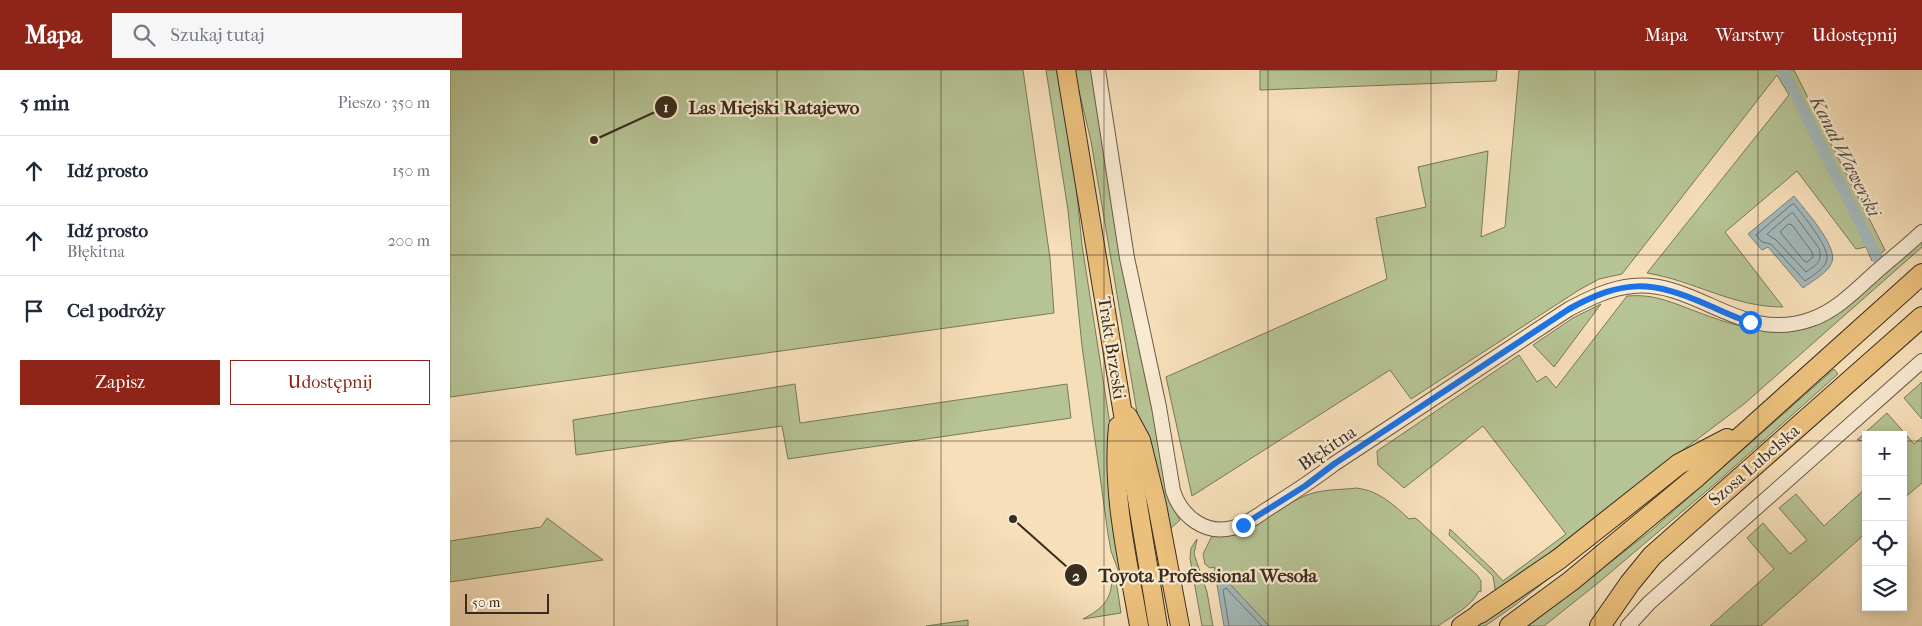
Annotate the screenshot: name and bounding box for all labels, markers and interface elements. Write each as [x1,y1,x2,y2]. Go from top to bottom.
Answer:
search box [112,13,462,58]
text: Mapa [25,21,82,49]
icon: search [130,21,158,49]
text: Szukaj tutaj [170,24,265,46]
text: Mapa [1645,25,1688,46]
text: Warstwy [1716,25,1784,46]
text: Udostępnij [1812,25,1897,46]
callout: Las Miejski Ratajewo [654,90,870,124]
water label: Kanał Wawerski [1804,90,1886,222]
text: 5 min [20,91,69,115]
text: Pieszo · 350 m [338,93,430,112]
text: Las Miejski Ratajewo [689,97,860,119]
text: 1 [663,98,669,116]
icon: ahead [20,157,48,185]
text: Idź prosto [67,160,148,182]
text: 150 m [392,161,430,180]
text: Idź prosto [67,220,148,242]
icon: ahead [20,227,48,255]
text: 200 m [387,231,430,250]
text: Błękitna [67,242,125,261]
street label: Trakt Brzeski [1093,295,1130,402]
icon: arrive [20,297,48,325]
text: Cel podróży [67,300,165,322]
route start [1739,311,1762,334]
button: Zapisz [20,360,220,405]
button: Udostępnij [230,360,430,405]
street label: Szosa Lubelska [1705,420,1805,511]
street label: Błękitna [1294,421,1361,475]
map controls [1862,431,1907,611]
button: + [1862,431,1907,476]
button: − [1862,476,1907,521]
route end [1232,514,1255,537]
button: locate [1862,521,1907,566]
callout: Toyota Professional Wesoła [1063,558,1327,592]
text: Toyota Professional Wesoła [1098,565,1319,587]
button: layers [1862,566,1907,611]
text: 2 [1072,567,1080,585]
scale bar [465,591,549,614]
text: 50 m [472,594,500,611]

